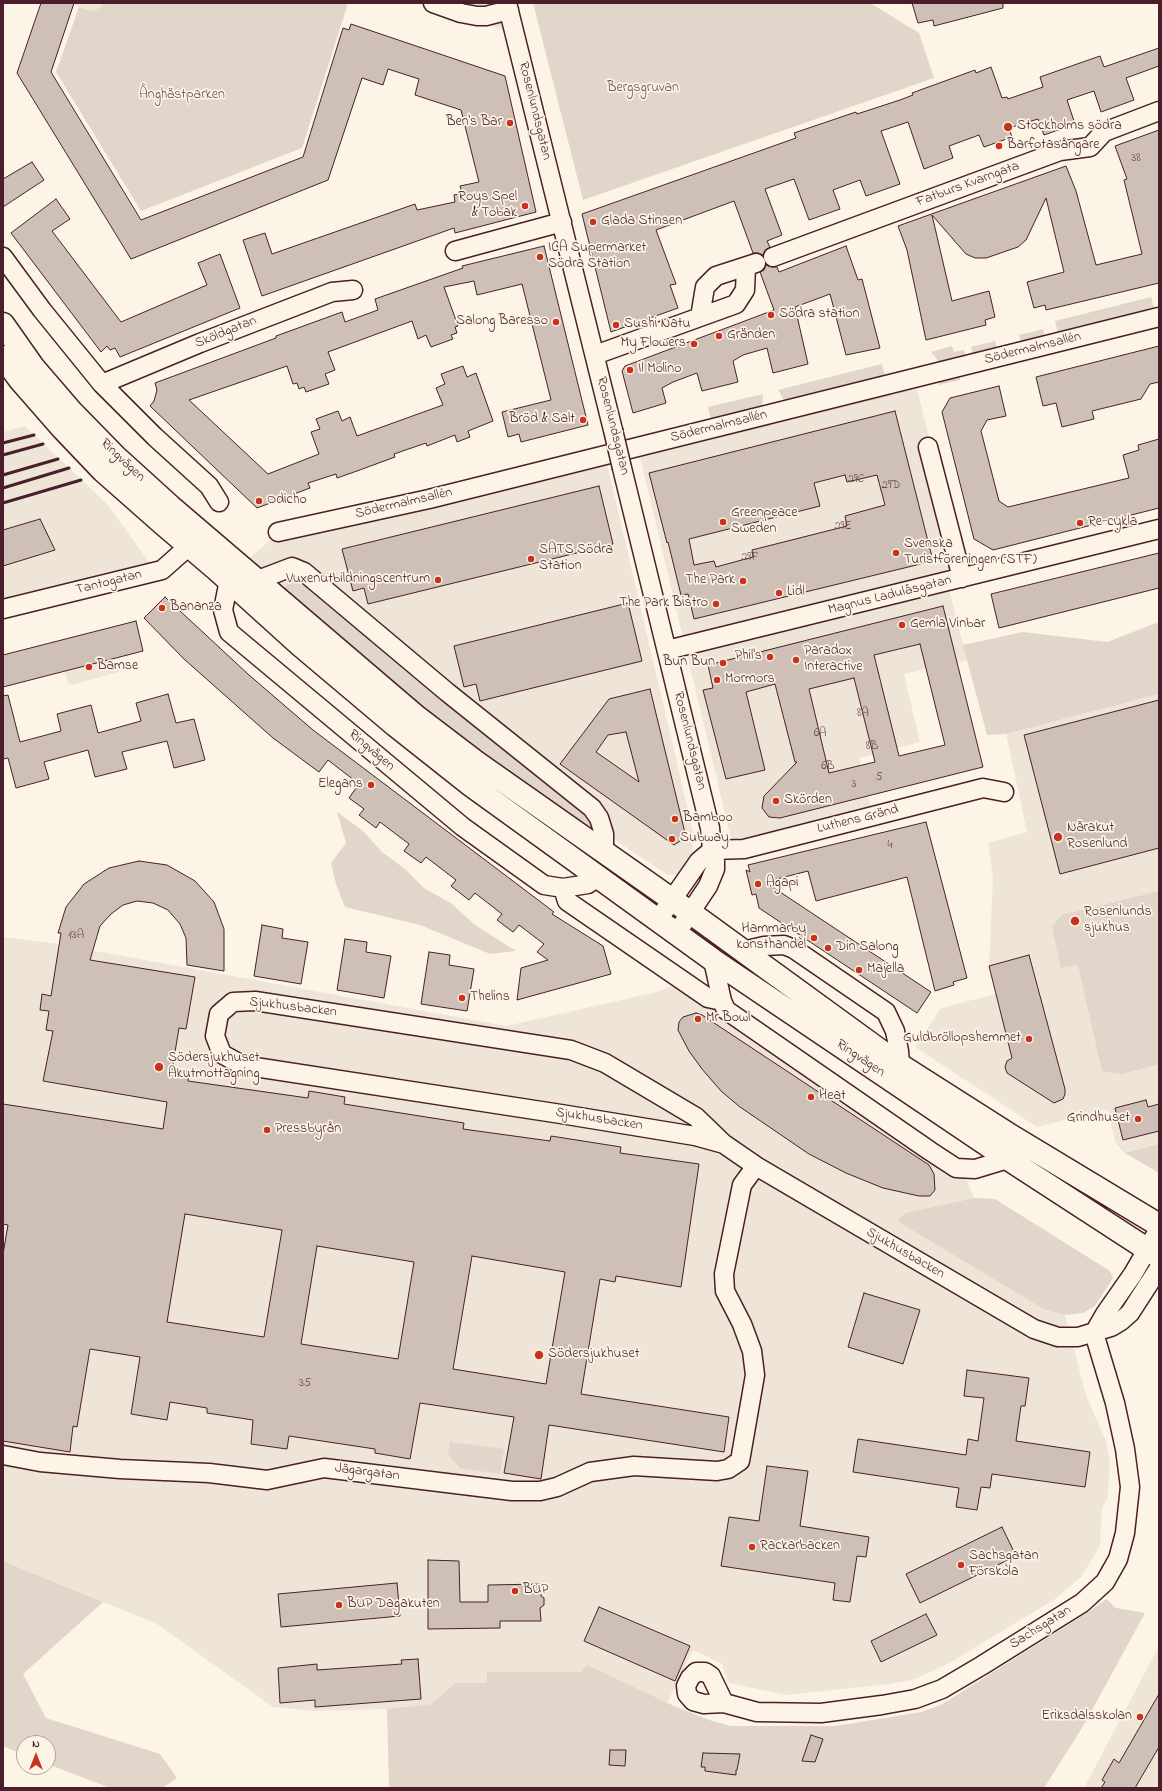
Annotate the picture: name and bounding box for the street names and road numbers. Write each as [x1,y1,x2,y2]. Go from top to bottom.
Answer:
street label: Rosenlundsgatan [514,60,554,162]
street label: Fatburs Kvarngata [914,159,1022,211]
street label: Sköldgatan [193,313,259,353]
street label: Södermalmsallén [983,329,1083,369]
street label: Rosenlundsgatan [592,375,632,477]
street label: Södermalmsallén [669,407,769,447]
street label: Ringvägen [96,436,148,486]
street label: Södermalmsallén [354,485,454,523]
street label: Tantogatan [74,567,144,599]
street label: Magnus Ladulåsgatan [827,573,953,619]
street label: Rosenlundsgatan [669,690,709,792]
street label: Ringvägen [344,727,398,775]
street label: Luthens Gränd [816,802,900,838]
street label: Sjukhusbacken [248,994,338,1022]
street label: Ringvägen [832,1037,888,1081]
street label: Sjukhusbacken [554,1105,644,1135]
street label: Sjukhusbacken [863,1225,947,1283]
street label: Jägargatan [334,1461,400,1485]
street label: Sachsgatan [1007,1602,1075,1654]

